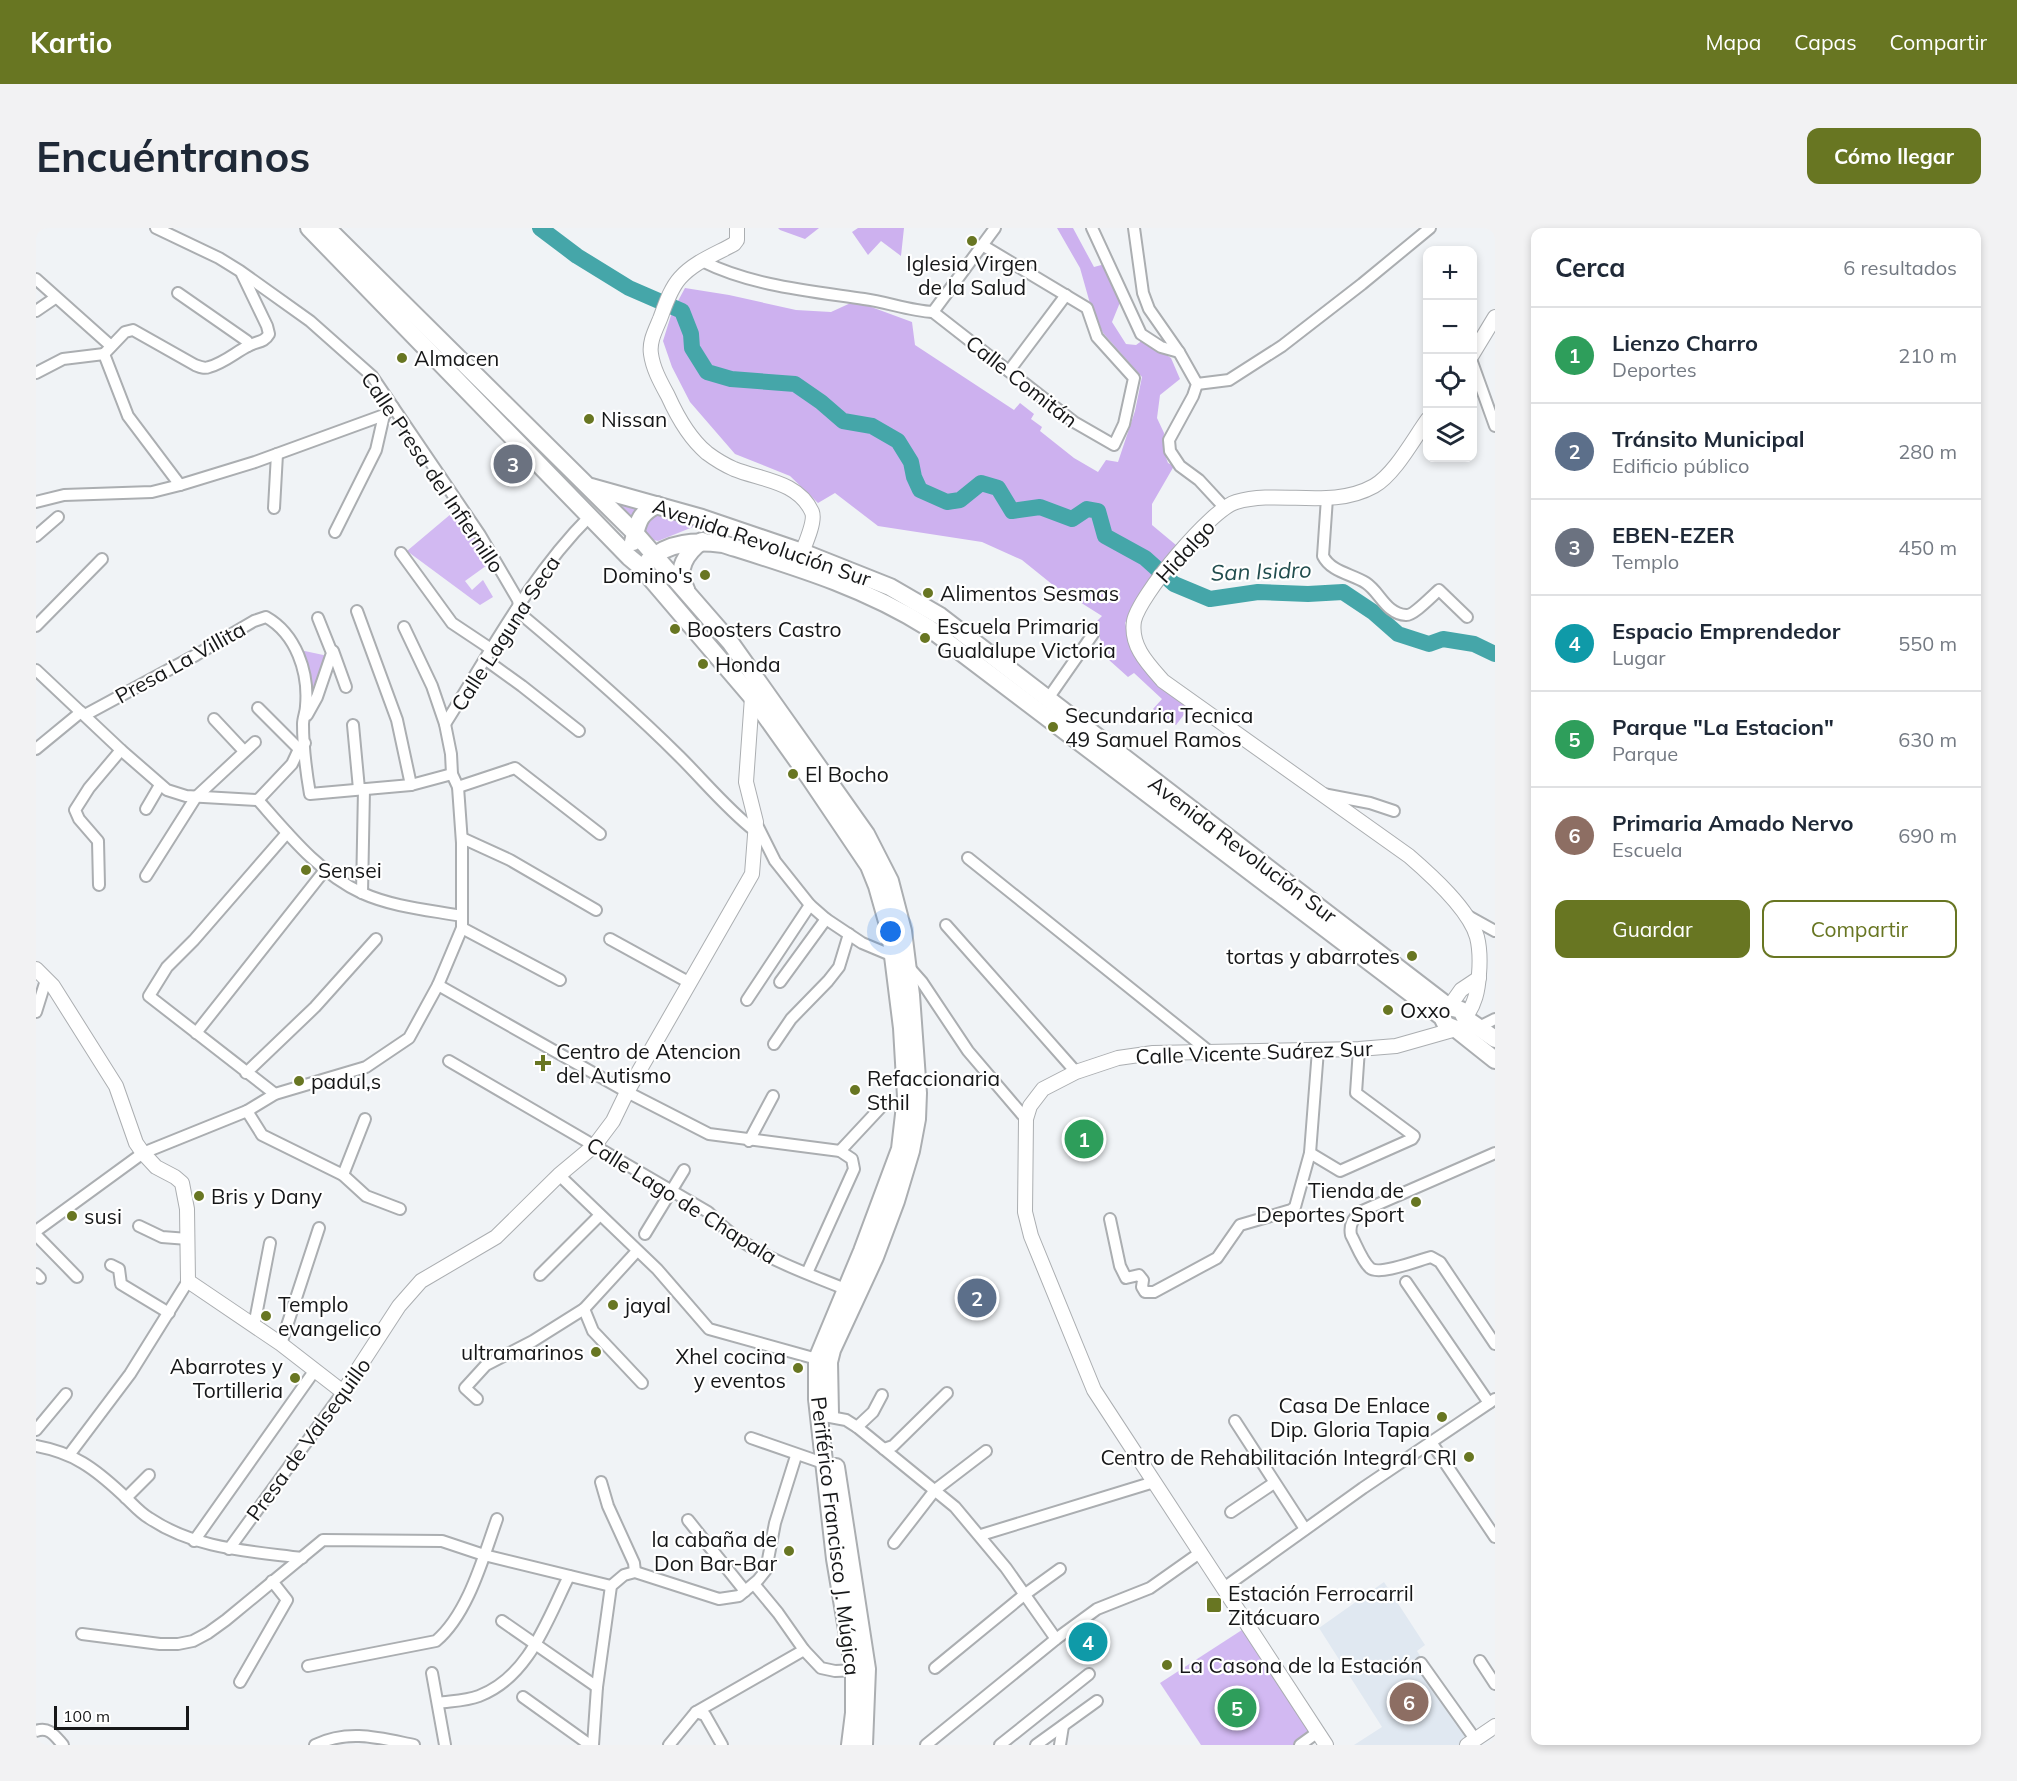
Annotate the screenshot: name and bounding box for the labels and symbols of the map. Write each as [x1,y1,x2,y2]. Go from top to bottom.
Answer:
marker: Iglesia Virgen de la Salud [965,234,979,248]
place label: Iglesia Virgen de la Salud [906,250,1038,300]
street label: Calle Comitán [961,329,1083,433]
place label: Almacen [414,345,499,371]
marker: Almacen [395,351,409,365]
street label: Calle Presa del Infiernillo [356,366,510,578]
place label: Nissan [601,406,667,432]
marker: Nissan [582,412,596,426]
pin: 3 [494,442,532,486]
street label: Avenida Revolución Sur [650,492,875,592]
street label: Hidalgo [1150,514,1220,588]
street label: Calle Laguna Seca [445,550,565,716]
water label: San Isidro [1210,555,1312,587]
place label: Domino's [603,562,693,588]
marker: Domino's [698,568,712,582]
place label: Alimentos Sesmas [940,580,1119,606]
marker: Alimentos Sesmas [921,586,935,600]
place label: Escuela Primaria Gualalupe Victoria [937,613,1116,663]
street label: Presa La Villita [110,615,250,709]
place label: Boosters Castro [687,616,841,642]
marker: Boosters Castro [668,622,682,636]
marker: Escuela Primaria Gualalupe Victoria [918,631,932,645]
place label: Honda [715,651,781,677]
marker: Honda [696,657,710,671]
place label: Secundaria Tecnica 49 Samuel Ramos [1065,702,1253,752]
marker: Secundaria Tecnica 49 Samuel Ramos [1046,720,1060,734]
place label: El Bocho [805,761,889,787]
marker: El Bocho [786,767,800,781]
street label: Avenida Revolución Sur [1144,770,1343,929]
place label: Sensei [318,857,382,883]
marker: Sensei [299,863,313,877]
your location [876,917,905,946]
place label: tortas y abarrotes [1226,943,1400,969]
marker: tortas y abarrotes [1405,949,1419,963]
place label: Oxxo [1400,997,1450,1023]
marker: Oxxo [1381,1003,1395,1017]
street label: Calle Vicente Suárez Sur [1135,1035,1373,1069]
place label: Centro de Atencion del Autismo [556,1038,741,1088]
marker: Centro de Atencion del Autismo [534,1054,552,1072]
place label: Refaccionaria Sthil [867,1065,1000,1115]
place label: padul,s [311,1068,381,1094]
marker: padul,s [292,1074,306,1088]
marker: Refaccionaria Sthil [848,1083,862,1097]
pin: 1 [1064,1116,1104,1162]
street label: Calle Lago de Chapala [582,1131,782,1269]
place label: Tienda de Deportes Sport [1256,1177,1404,1227]
place label: Bris y Dany [211,1183,322,1209]
marker: Bris y Dany [192,1189,206,1203]
marker: Tienda de Deportes Sport [1409,1195,1423,1209]
place label: susi [84,1203,122,1229]
marker: susi [65,1209,79,1223]
pin: 2 [958,1276,996,1320]
place label: Templo evangelico [278,1291,381,1341]
place label: jayal [623,1292,671,1318]
marker: jayal [606,1298,620,1312]
marker: Templo evangelico [259,1309,273,1323]
place label: ultramarinos [461,1339,584,1365]
place label: Xhel cocina y eventos [676,1343,786,1393]
marker: ultramarinos [589,1345,603,1359]
street label: Presa de Valsequillo [240,1352,376,1526]
place label: Abarrotes y Tortilleria [170,1353,283,1403]
marker: Xhel cocina y eventos [791,1361,805,1375]
marker: Abarrotes y Tortilleria [288,1371,302,1385]
place label: Casa De Enlace Dip. Gloria Tapia [1270,1392,1430,1442]
street label: Periférico Francisco J. Múgica [806,1395,866,1677]
marker: Casa De Enlace Dip. Gloria Tapia [1435,1410,1449,1424]
place label: Centro de Rehabilitación Integral CRI [1100,1444,1457,1470]
marker: Centro de Rehabilitación Integral CRI [1462,1450,1476,1464]
place label: la cabaña de Don Bar-Bar [651,1526,777,1576]
marker: la cabaña de Don Bar-Bar [782,1544,796,1558]
place label: Estación Ferrocarril Zitácuaro [1228,1580,1414,1630]
marker: Estación Ferrocarril Zitácuaro [1205,1596,1223,1614]
pin: 4 [1068,1620,1108,1664]
place label: La Casona de la Estación [1179,1652,1423,1678]
marker: La Casona de la Estación [1160,1658,1174,1672]
pin: 6 [1390,1680,1428,1724]
pin: 5 [1218,1686,1256,1730]
scale bar [54,1703,189,1730]

